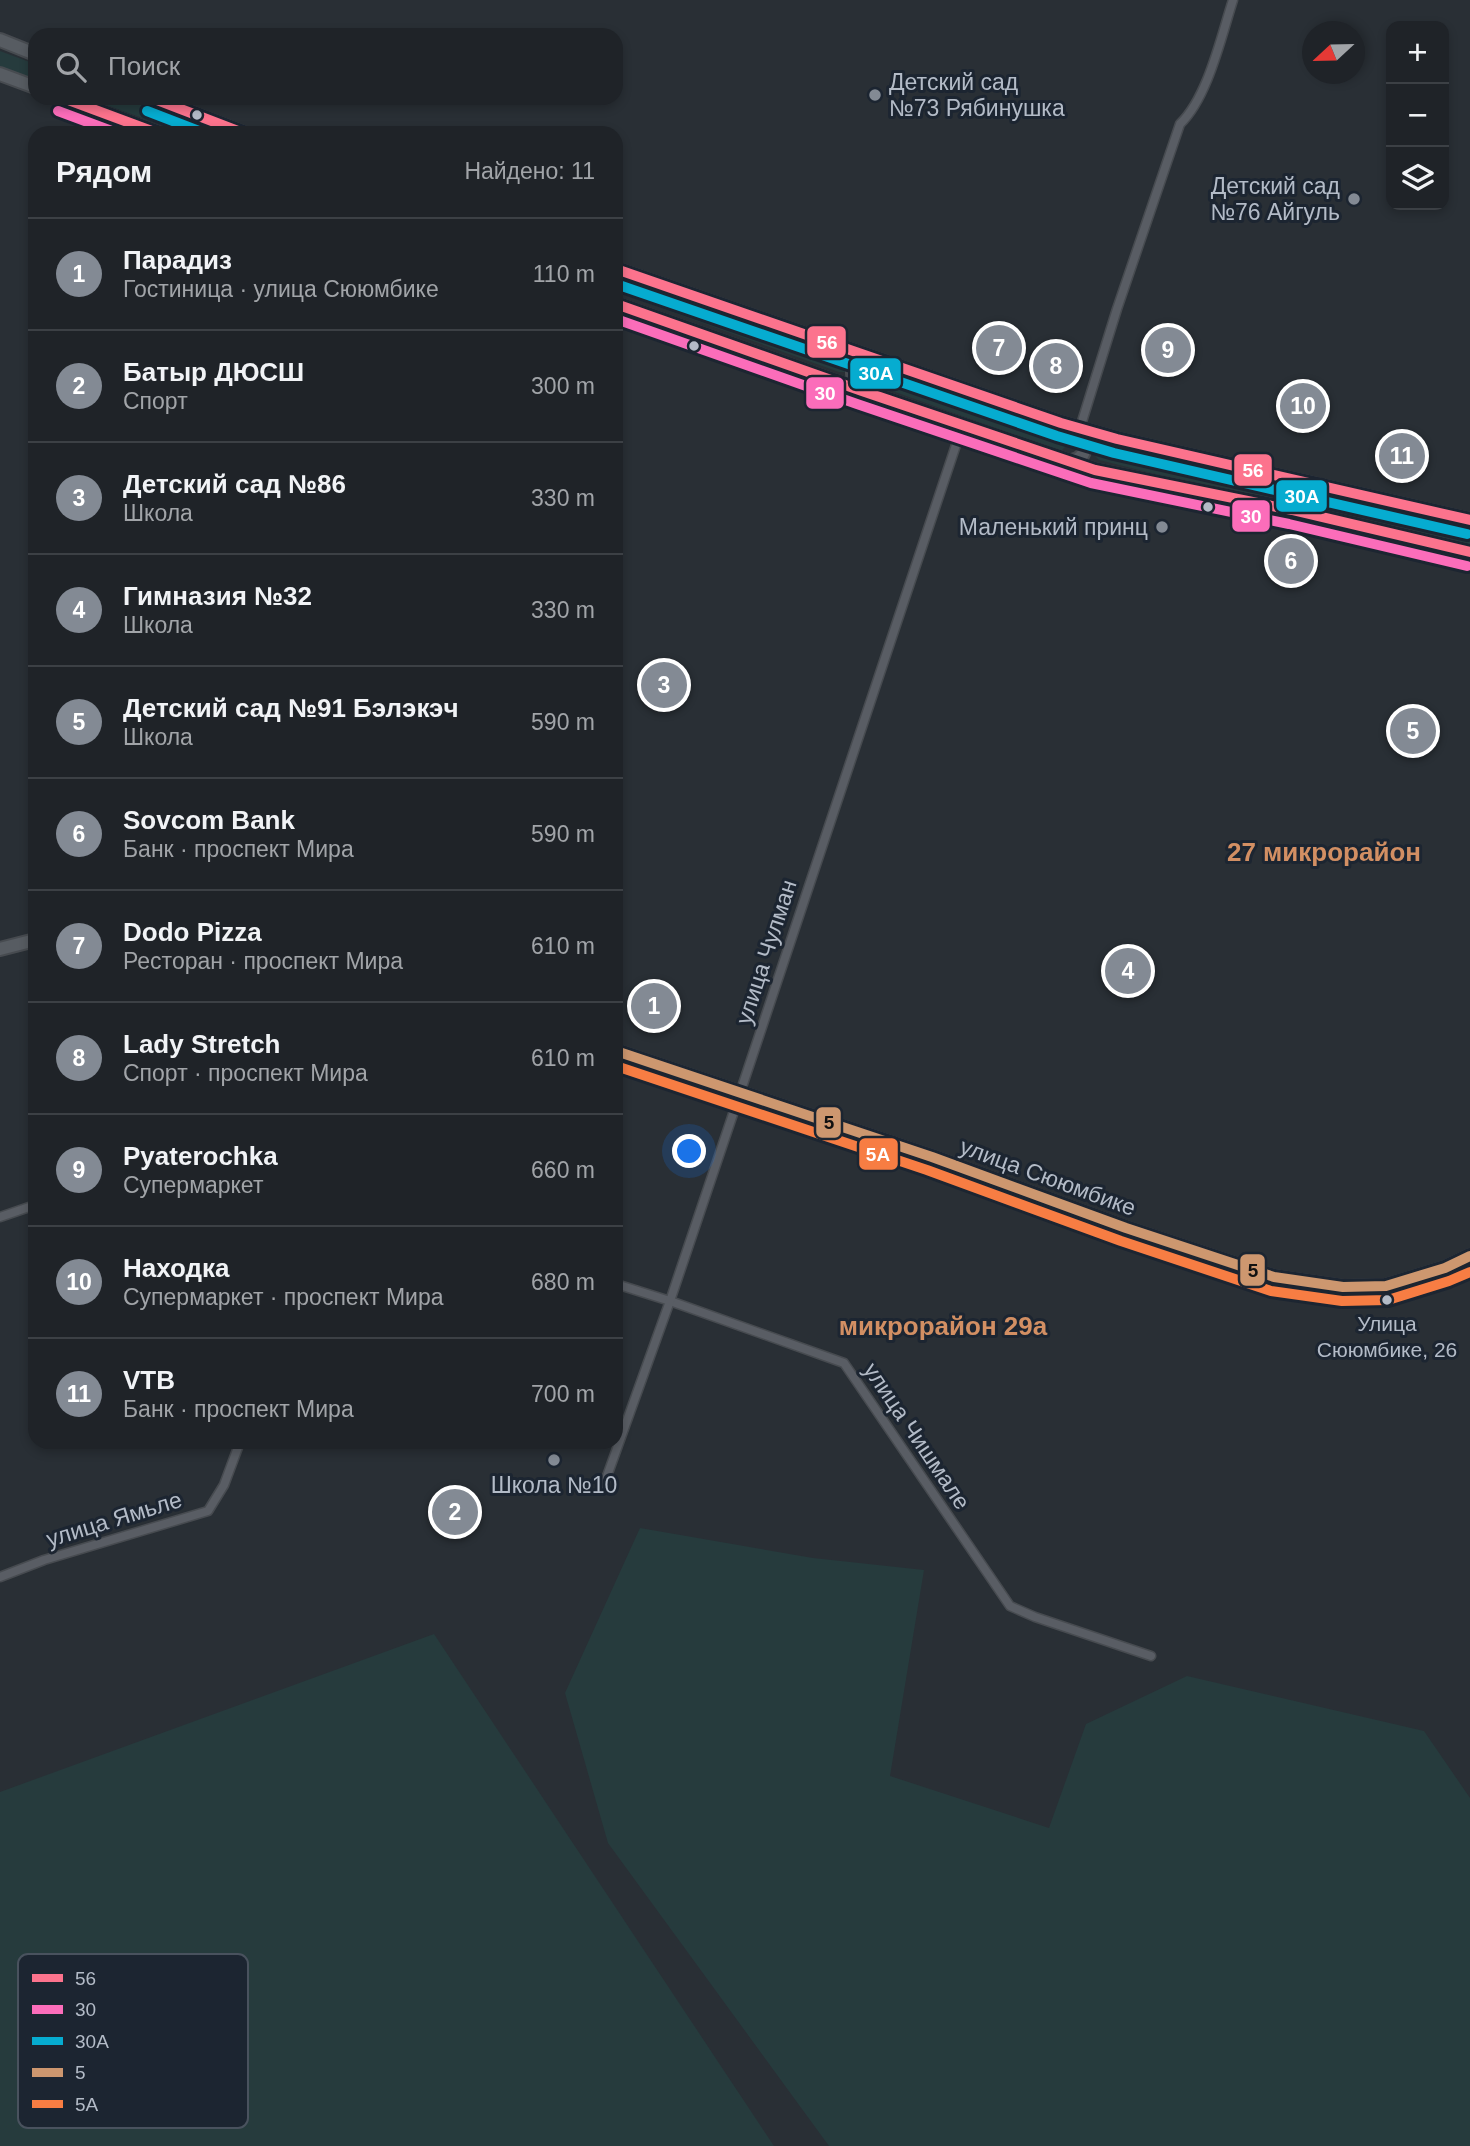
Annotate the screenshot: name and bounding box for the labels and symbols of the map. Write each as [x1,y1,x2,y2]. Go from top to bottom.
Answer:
north arrow [1302,21,1365,84]
place label: Детский сад №73 Рябинушка [889,69,1065,121]
marker: Детский сад №73 Рябинушка [867,87,883,103]
unlabelled marker [190,108,204,122]
place label: Детский сад №76 Айгуль [1210,173,1341,225]
marker: Детский сад №76 Айгуль [1346,191,1362,207]
pin: 7 [976,322,1022,374]
pin: 9 [1145,324,1191,376]
line badge: 56 [806,325,847,359]
text: 56 [816,332,838,353]
unlabelled marker [687,339,701,353]
pin: 8 [1033,340,1079,392]
line badge: 30А [849,357,902,390]
text: 30А [859,363,894,384]
line badge: 30 [805,376,845,410]
pin: 10 [1280,380,1326,432]
text: 30 [814,383,836,404]
pin: 11 [1379,430,1425,482]
line badge: 56 [1233,453,1273,487]
text: 56 [1242,460,1264,481]
line badge: 30А [1275,479,1328,513]
text: 30А [1285,486,1320,507]
line badge: 30 [1231,499,1271,533]
unlabelled marker [1201,500,1215,514]
text: 30 [1240,506,1262,527]
place label: Маленький принц [959,514,1148,540]
marker: Маленький принц [1154,519,1170,535]
pin: 6 [1268,535,1314,587]
pin: 3 [641,659,687,711]
pin: 5 [1390,705,1436,757]
district label: 27 микрорайон [1227,837,1421,867]
street label: улица Чулман [730,876,802,1028]
pin: 4 [1105,945,1151,997]
pin: 1 [631,980,677,1032]
line badge: 5 [815,1106,842,1139]
text: 5 [824,1112,835,1133]
street label: улица Сююмбике [957,1133,1139,1221]
your location [672,1134,706,1168]
line badge: 5А [858,1137,899,1171]
text: 5А [866,1144,890,1165]
line badge: 5 [1239,1253,1266,1287]
text: 5 [1248,1260,1259,1281]
marker: Улица Сююмбике, 26 [1380,1293,1394,1307]
district label: микрорайон 29а [839,1311,1048,1341]
place label: Улица Сююмбике, 26 [1317,1312,1457,1361]
street label: улица Чишмале [858,1358,976,1514]
marker: Школа №10 [546,1452,562,1468]
place label: Школа №10 [491,1472,617,1498]
street label: улица Ямьле [43,1486,185,1552]
pin: 2 [432,1486,478,1538]
legend [18,1954,248,2128]
text: 56 [75,1968,96,1989]
text: 30 [75,1999,96,2020]
text: 30А [75,2031,109,2052]
text: 5 [75,2062,86,2083]
text: 5А [75,2094,99,2115]

